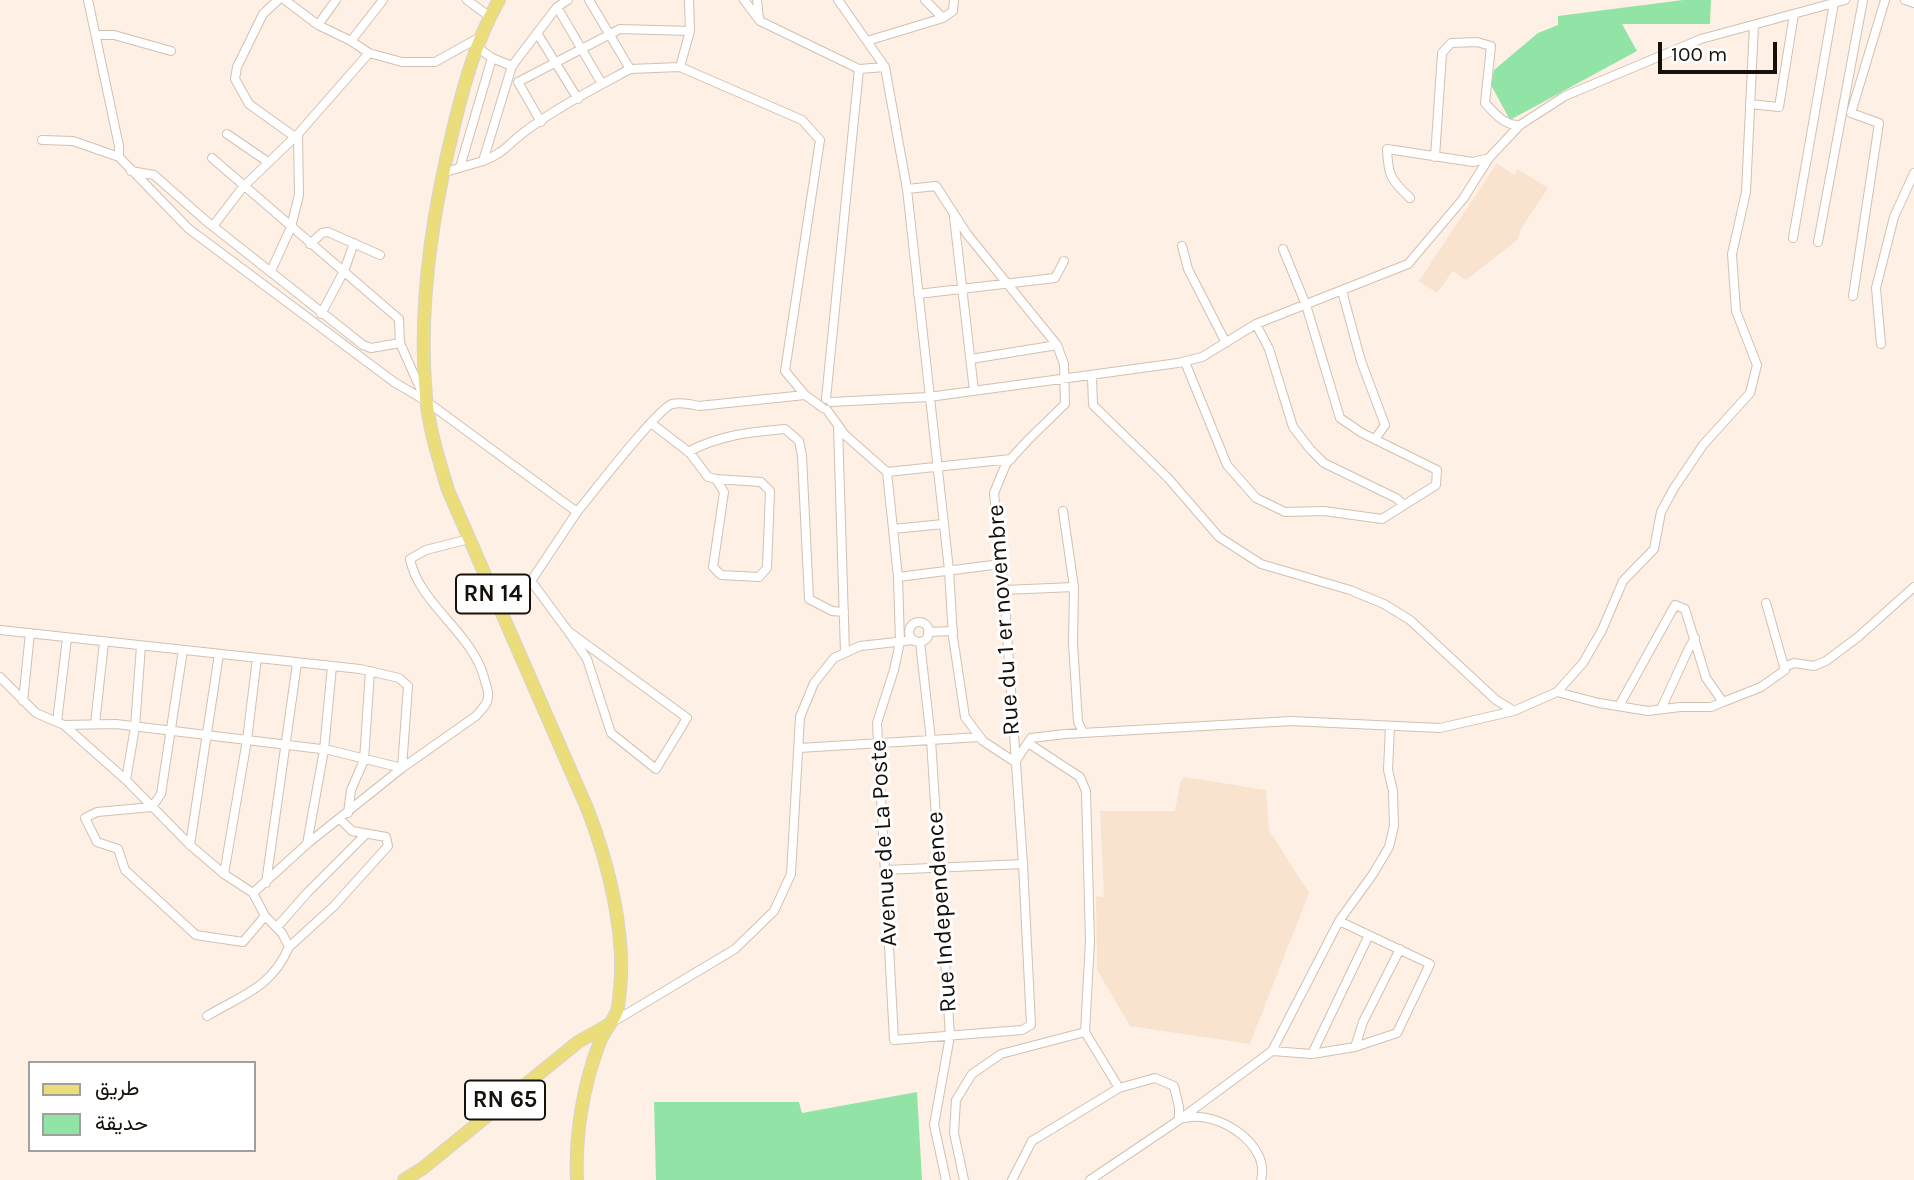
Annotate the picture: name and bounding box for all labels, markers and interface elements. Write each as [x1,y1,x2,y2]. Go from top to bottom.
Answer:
scale bar [1662,28,1781,72]
text: 100 m [1671,42,1728,66]
street label: Rue du 1 er novembre [982,503,1026,737]
road number: RN 14 [456,574,530,614]
street label: Avenue de La Poste [864,739,904,947]
street label: Rue Independence [921,810,963,1014]
legend [28,1061,256,1152]
text: طريق [95,1076,140,1100]
road number: RN 65 [465,1080,545,1120]
text: حديقة [95,1111,148,1135]

